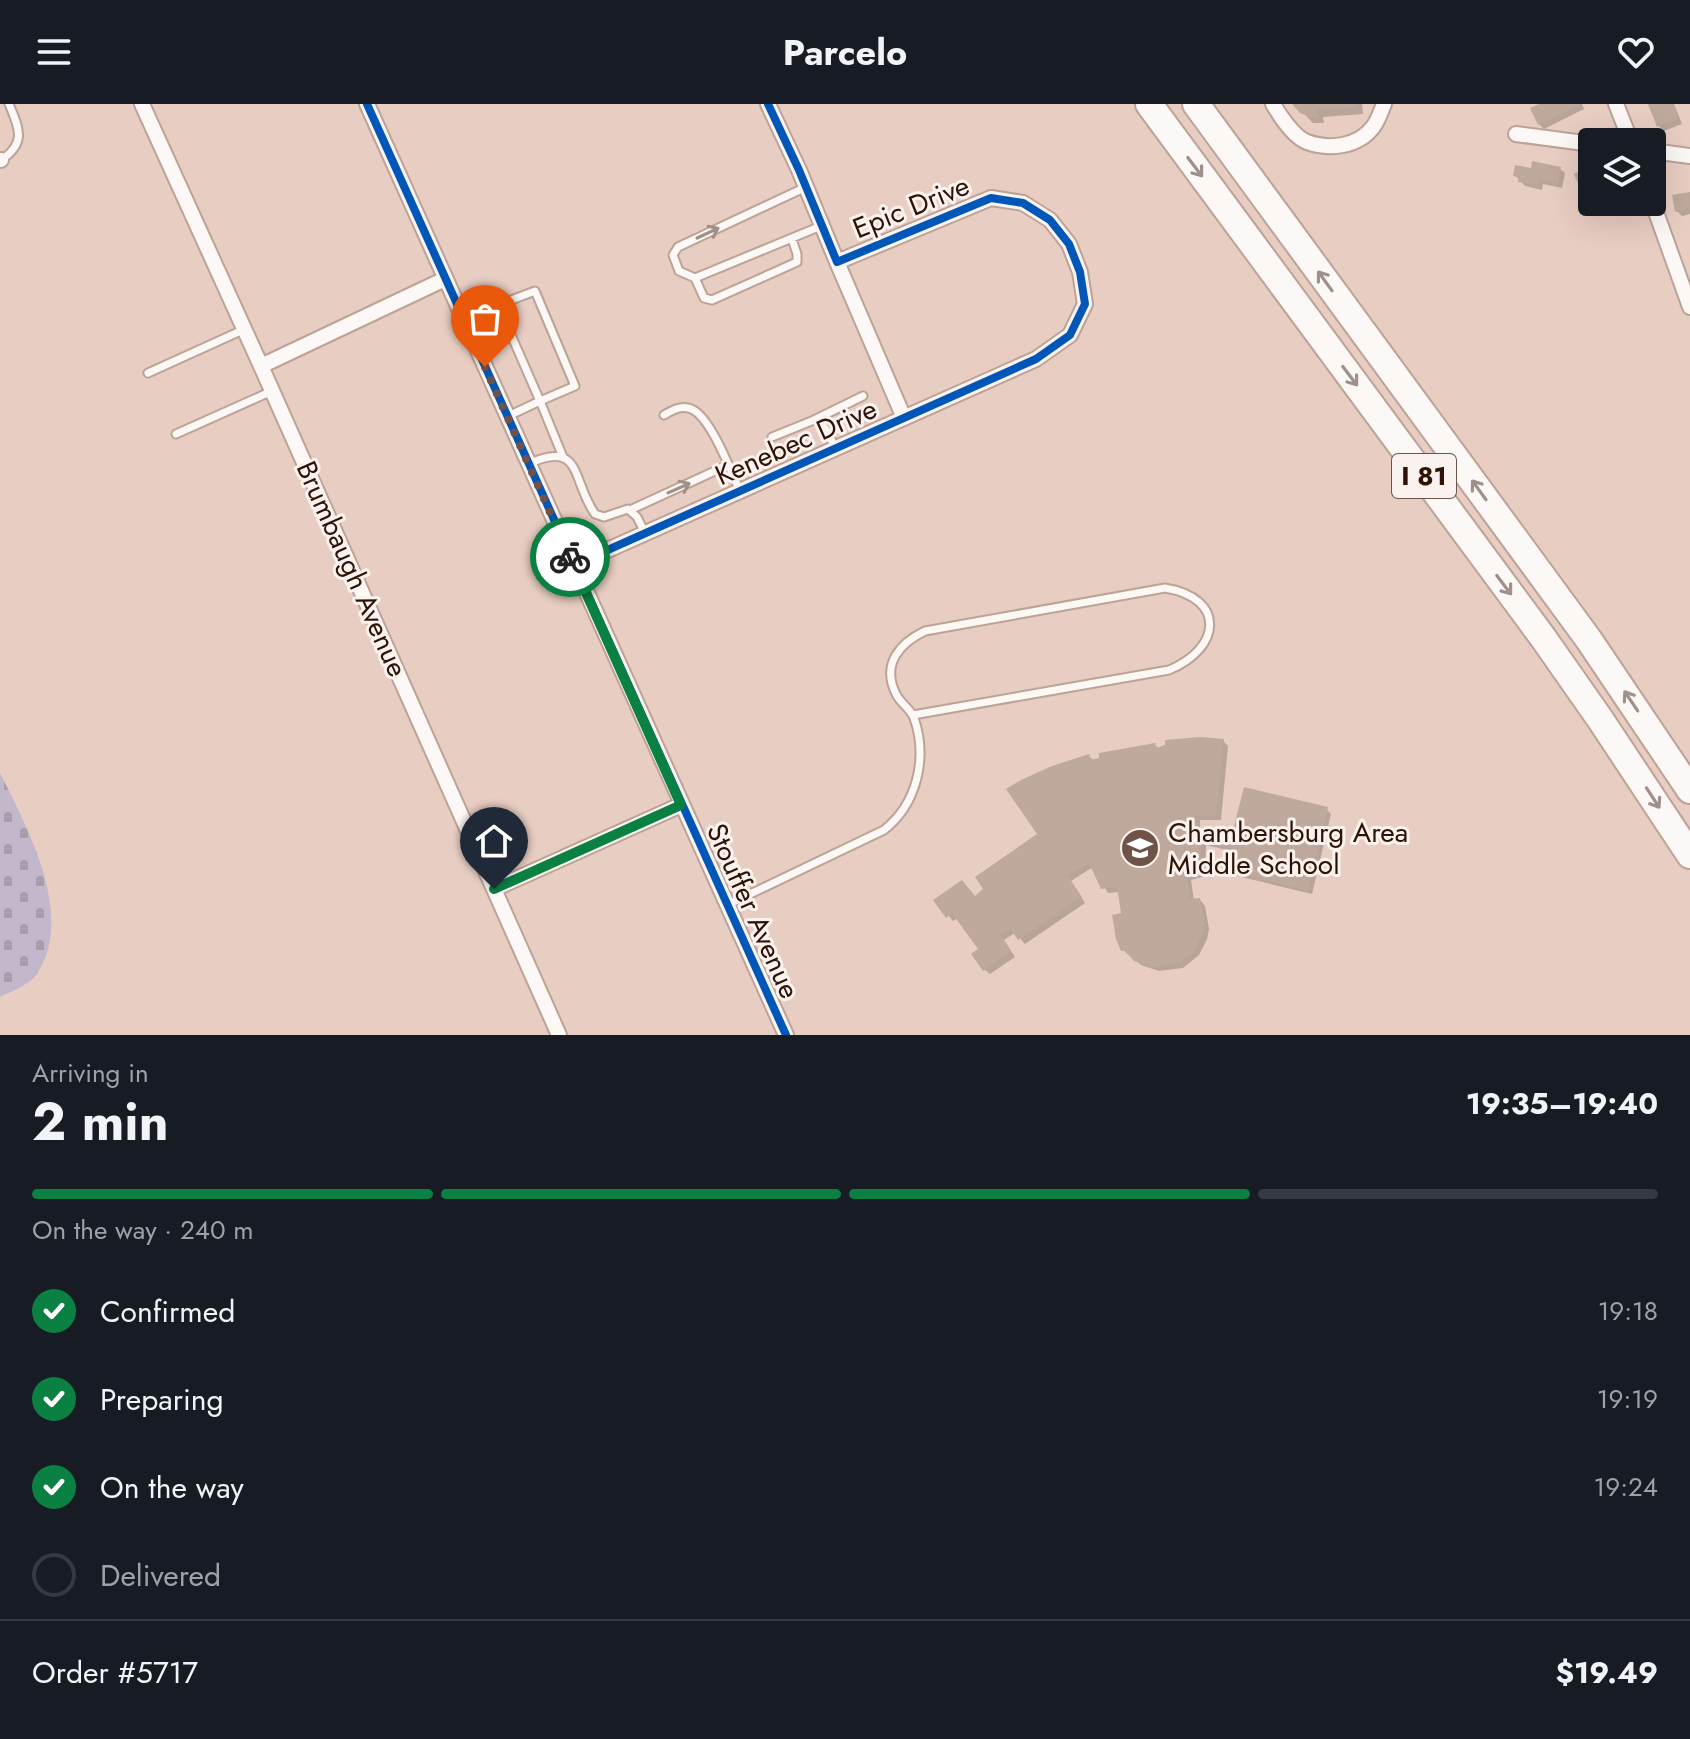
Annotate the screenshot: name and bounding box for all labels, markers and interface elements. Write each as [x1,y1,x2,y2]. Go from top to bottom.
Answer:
text: Parcelo [783,26,907,78]
icon: menu [32,30,76,74]
icon: heart [1614,30,1658,74]
map controls [1578,128,1666,216]
button: layers [1578,128,1666,216]
one-way arrow [1187,155,1204,177]
street label: Epic Drive [846,165,976,249]
one-way arrow [696,225,720,240]
one-way arrow [1317,271,1334,292]
pin [451,285,519,367]
icon: bag [463,297,507,341]
one-way arrow [1342,364,1359,386]
street label: Kenebec Drive [709,388,883,496]
road number: I 81 [1392,454,1456,498]
street label: Brumbaugh Avenue [286,455,418,683]
one-way arrow [666,479,691,494]
one-way arrow [1471,480,1488,502]
courier [530,517,610,597]
icon: bike [548,535,592,579]
one-way arrow [1496,574,1512,596]
one-way arrow [1623,691,1639,713]
one-way arrow [1646,786,1662,809]
pin [460,807,528,889]
place label: Chambersburg Area Middle School [1168,812,1408,885]
street label: Stouffer Avenue [696,817,810,1005]
icon: home [472,819,516,863]
school or university icon: Chambersburg Area Middle School [1119,827,1161,869]
text: Arriving in [32,1054,149,1092]
text: 19:35–19:40 [1466,1082,1658,1125]
text: 2 min [32,1084,169,1160]
text: On the way · 240 m [32,1211,254,1249]
icon: check [32,1289,76,1333]
text: Confirmed [100,1290,235,1333]
text: 19:18 [1598,1292,1658,1330]
icon: check [32,1377,76,1421]
text: Preparing [100,1378,224,1421]
text: 19:19 [1597,1380,1658,1418]
icon: check [32,1465,76,1509]
text: On the way [100,1466,244,1509]
text: 19:24 [1594,1468,1658,1506]
text: Delivered [100,1554,221,1597]
text: Order #5717 [32,1651,198,1694]
text: $19.49 [1555,1651,1658,1694]

